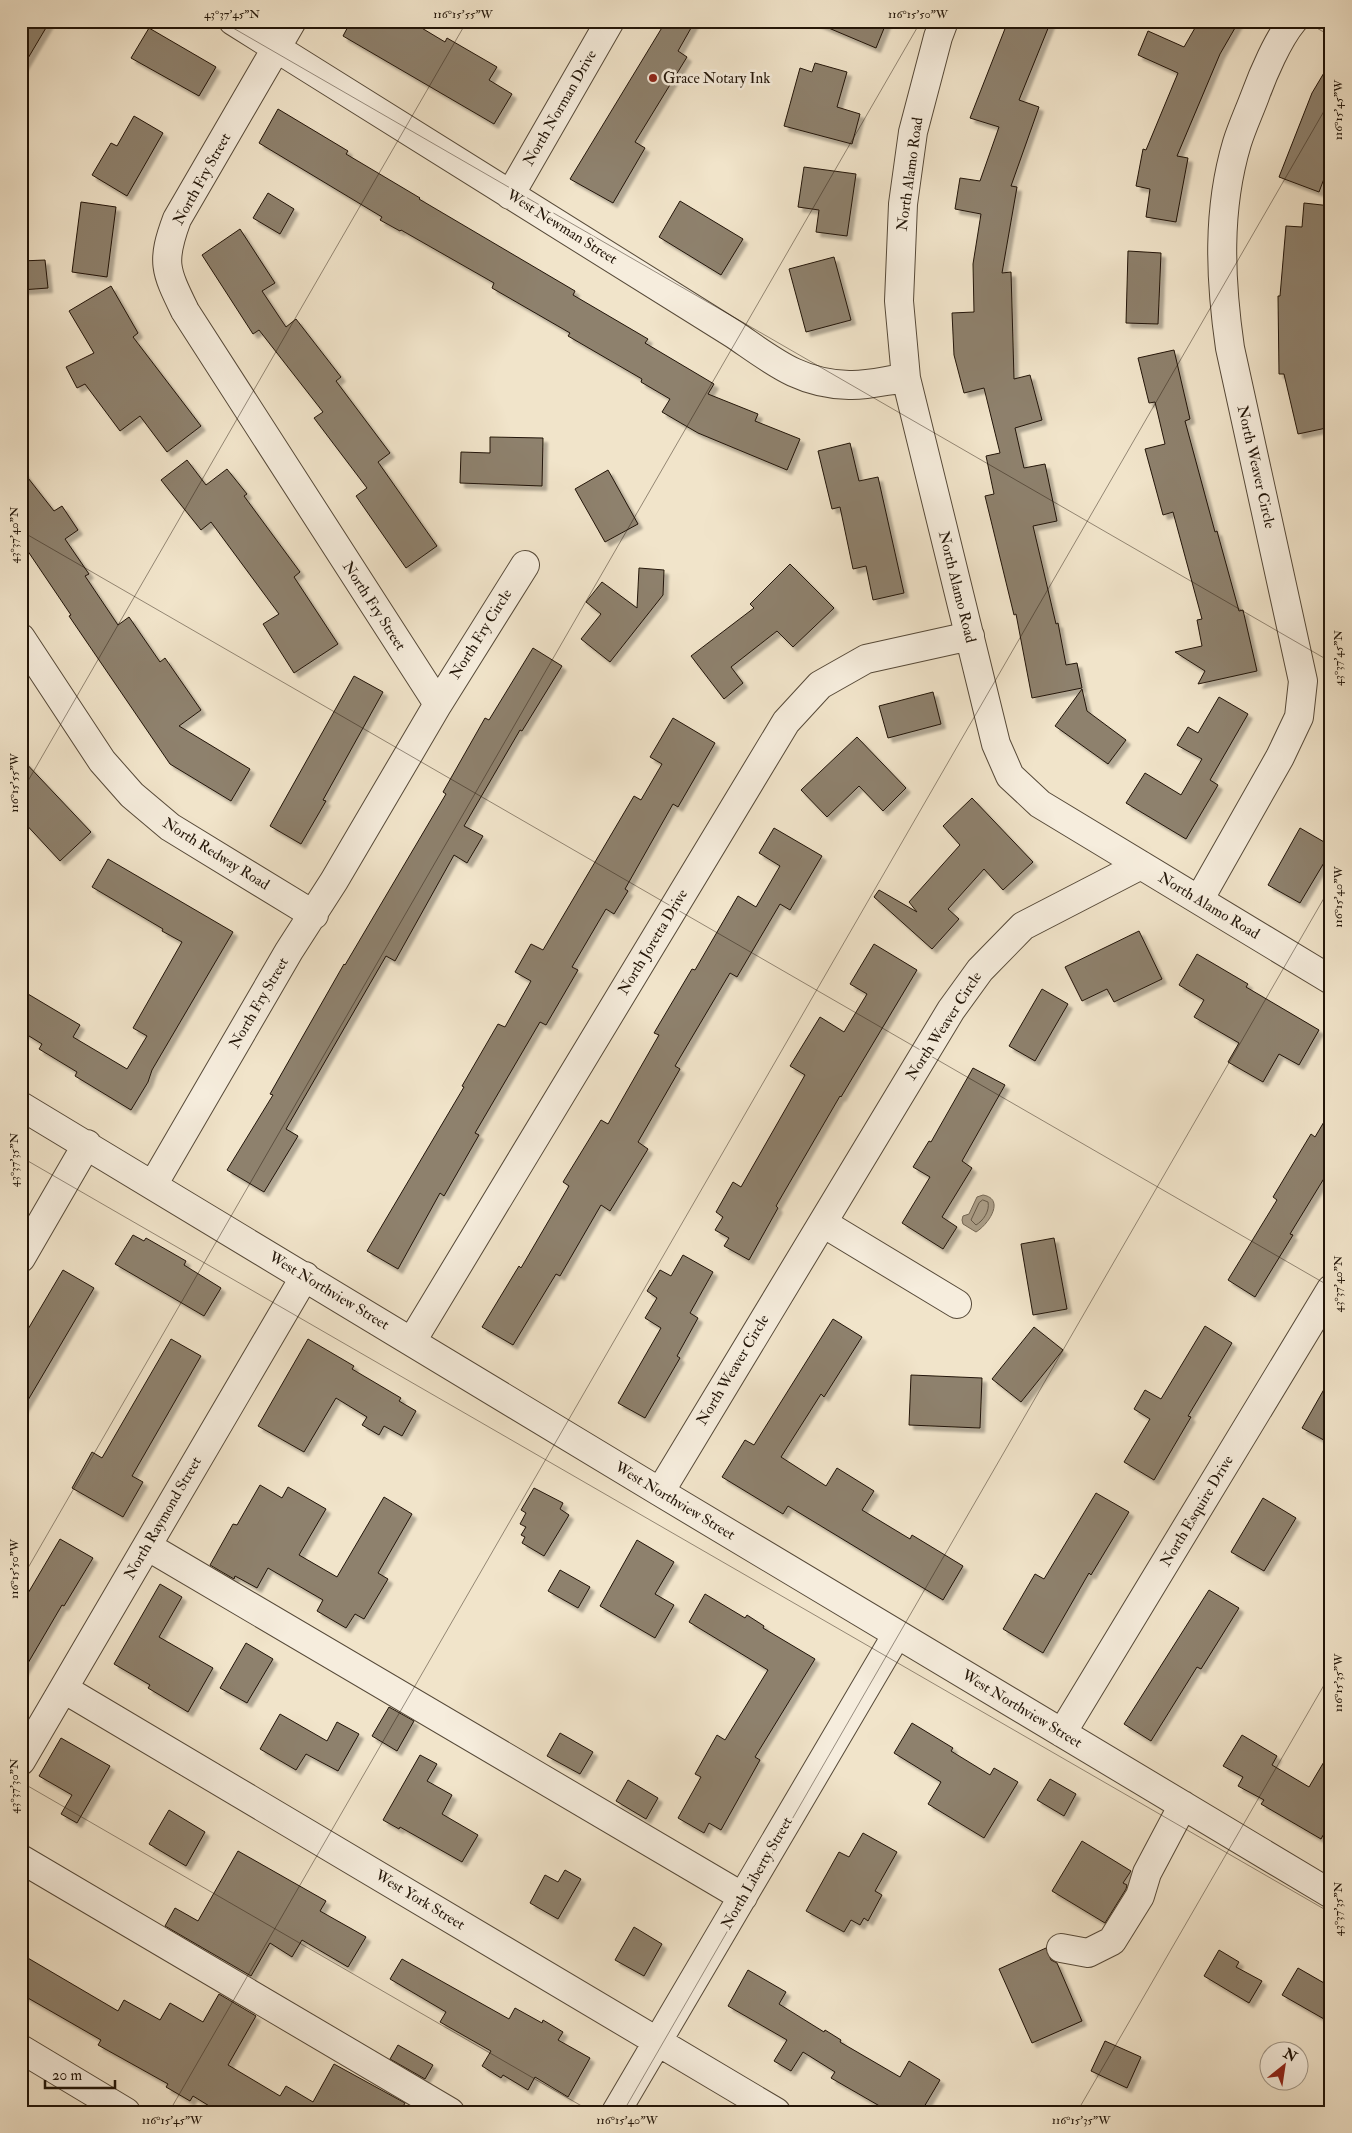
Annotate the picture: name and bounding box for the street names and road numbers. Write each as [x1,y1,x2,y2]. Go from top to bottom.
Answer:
street label: North Norman Drive [519,47,601,169]
street label: North Alamo Road [893,115,927,232]
street label: North Fry Street [169,130,235,228]
street label: West Newman Street [502,185,621,269]
street label: North Weaver Circle [1233,404,1279,530]
street label: North Alamo Road [934,529,980,646]
street label: North Fry Street [338,558,410,654]
street label: North Fry Circle [446,585,516,683]
street label: North Redway Road [159,814,273,895]
street label: North Alamo Road [1155,868,1264,944]
street label: North Joretta Drive [614,886,693,999]
street label: North Fry Street [225,954,293,1052]
street label: North Weaver Circle [902,968,986,1084]
street label: West Northview Street [265,1247,393,1334]
street label: North Weaver Circle [692,1311,774,1429]
street label: North Esquire Drive [1156,1452,1238,1570]
street label: North Raymond Street [120,1453,206,1583]
street label: West Northview Street [611,1457,739,1544]
street label: West Northview Street [958,1665,1086,1752]
street label: North Liberty Street [717,1813,797,1933]
street label: West York Street [371,1865,468,1934]

